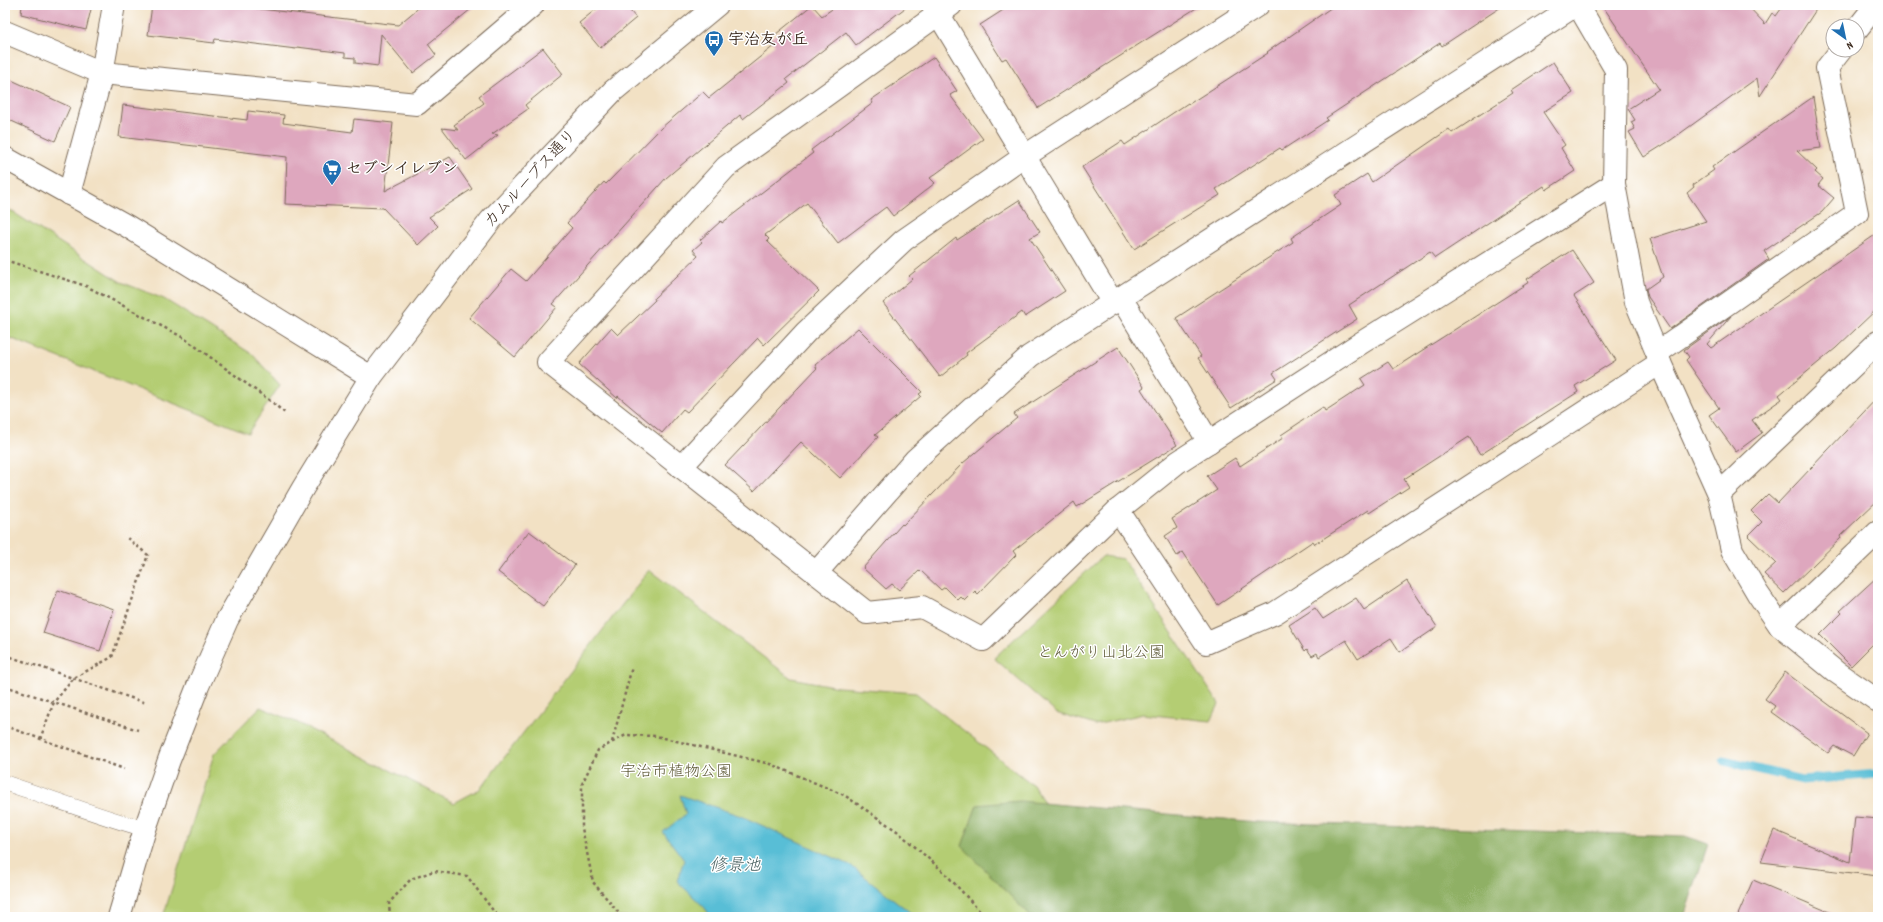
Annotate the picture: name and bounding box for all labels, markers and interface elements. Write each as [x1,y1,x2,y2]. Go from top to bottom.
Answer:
north arrow [1825,18,1865,58]
bus stop icon: 宇治友が丘 [703,29,725,57]
place label: 宇治友が丘 [728,29,808,52]
text: N [1842,37,1856,53]
street label: カムループス通り [479,125,583,233]
supermarket icon: セブンイレブン [321,158,343,186]
place label: セブンイレブン [346,158,458,181]
park label: とんがり山北公園 [1037,642,1165,665]
park label: 宇治市植物公園 [620,761,732,784]
water label: 修景池 [710,855,761,879]

